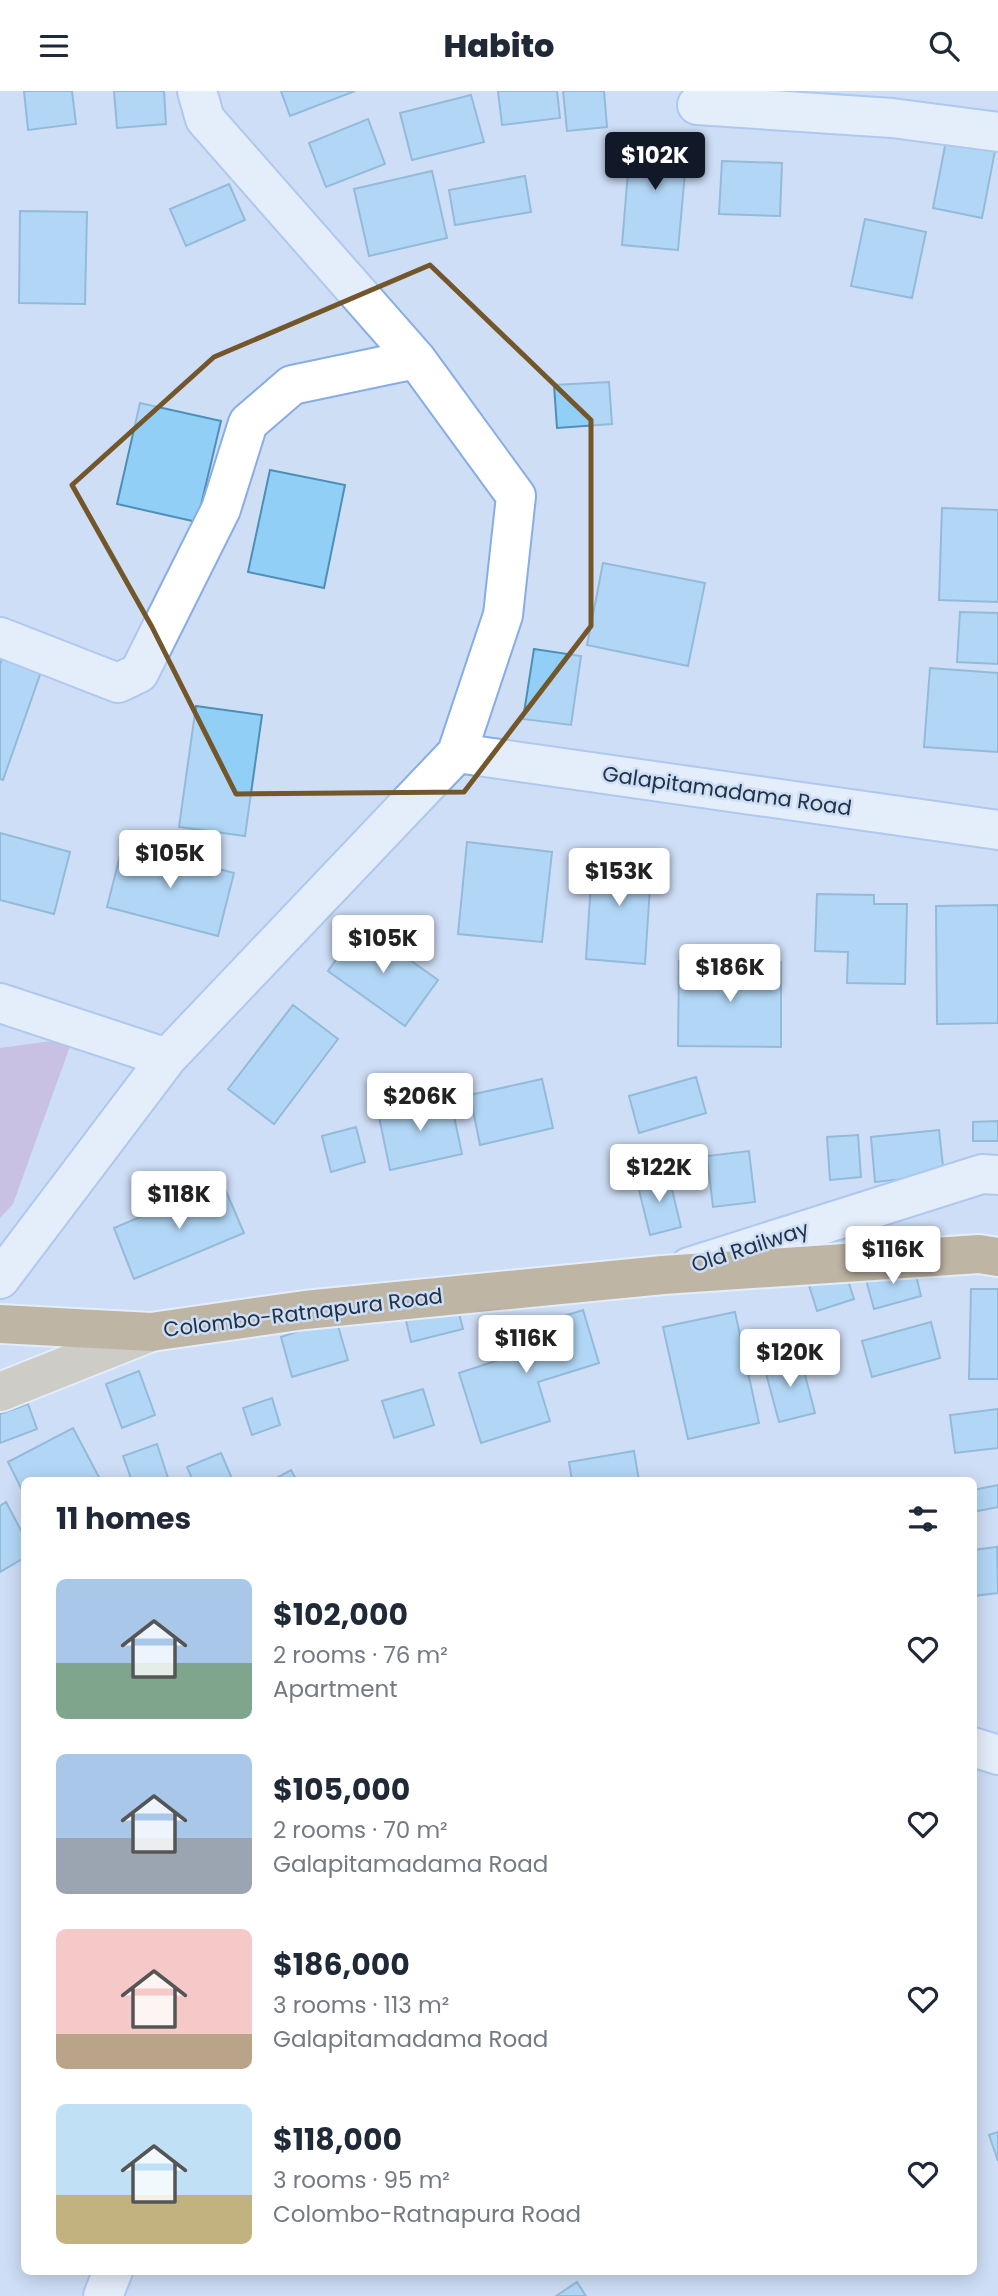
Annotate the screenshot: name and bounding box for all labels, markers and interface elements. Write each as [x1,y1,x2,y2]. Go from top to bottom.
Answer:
text: Habito [444,23,554,68]
icon: menu [35,27,73,65]
icon: search [925,27,963,65]
pin: $102K [606,133,704,192]
text: $102K [621,139,689,171]
street label: Galapitamadama Road [601,759,854,822]
pin: $105K [121,831,219,890]
text: $105K [135,837,205,869]
pin: $153K [570,849,668,908]
text: $153K [585,855,653,887]
pin: $105K [334,915,432,975]
text: $105K [348,922,418,954]
pin: $186K [681,944,779,1004]
text: $186K [695,951,765,983]
pin: $206K [371,1073,469,1133]
text: $206K [383,1080,457,1112]
pin: $122K [610,1145,708,1204]
text: $122K [626,1151,692,1183]
pin: $118K [130,1171,228,1231]
text: $118K [147,1178,211,1210]
street label: Old Railway [687,1214,813,1279]
pin: $116K [844,1227,942,1286]
text: $116K [861,1233,925,1265]
street label: Colombo-Ratnapura Road [162,1281,444,1344]
pin: $116K [477,1315,575,1375]
text: $116K [494,1322,558,1354]
pin: $120K [741,1329,839,1389]
text: $120K [756,1336,824,1368]
text: 11 homes [56,1497,191,1540]
icon: filters [904,1500,942,1538]
text: $102,000 [273,1593,408,1636]
icon: home [112,1607,196,1691]
icon: heart [904,1630,942,1668]
text: 2 rooms · 76 m² [273,1639,448,1671]
text: Apartment [273,1673,398,1705]
text: $105,000 [273,1768,410,1811]
icon: home [112,1782,196,1866]
icon: heart [904,1805,942,1843]
text: 2 rooms · 70 m² [273,1814,448,1846]
text: Galapitamadama Road [273,1848,548,1880]
text: $186,000 [273,1943,410,1986]
icon: home [112,1957,196,2041]
icon: heart [904,1980,942,2018]
text: 3 rooms · 113 m² [273,1989,449,2021]
text: Galapitamadama Road [273,2023,548,2055]
text: $118,000 [273,2118,402,2161]
icon: home [112,2132,196,2216]
icon: heart [904,2155,942,2193]
text: 3 rooms · 95 m² [273,2164,450,2196]
text: Colombo-Ratnapura Road [273,2198,581,2230]

